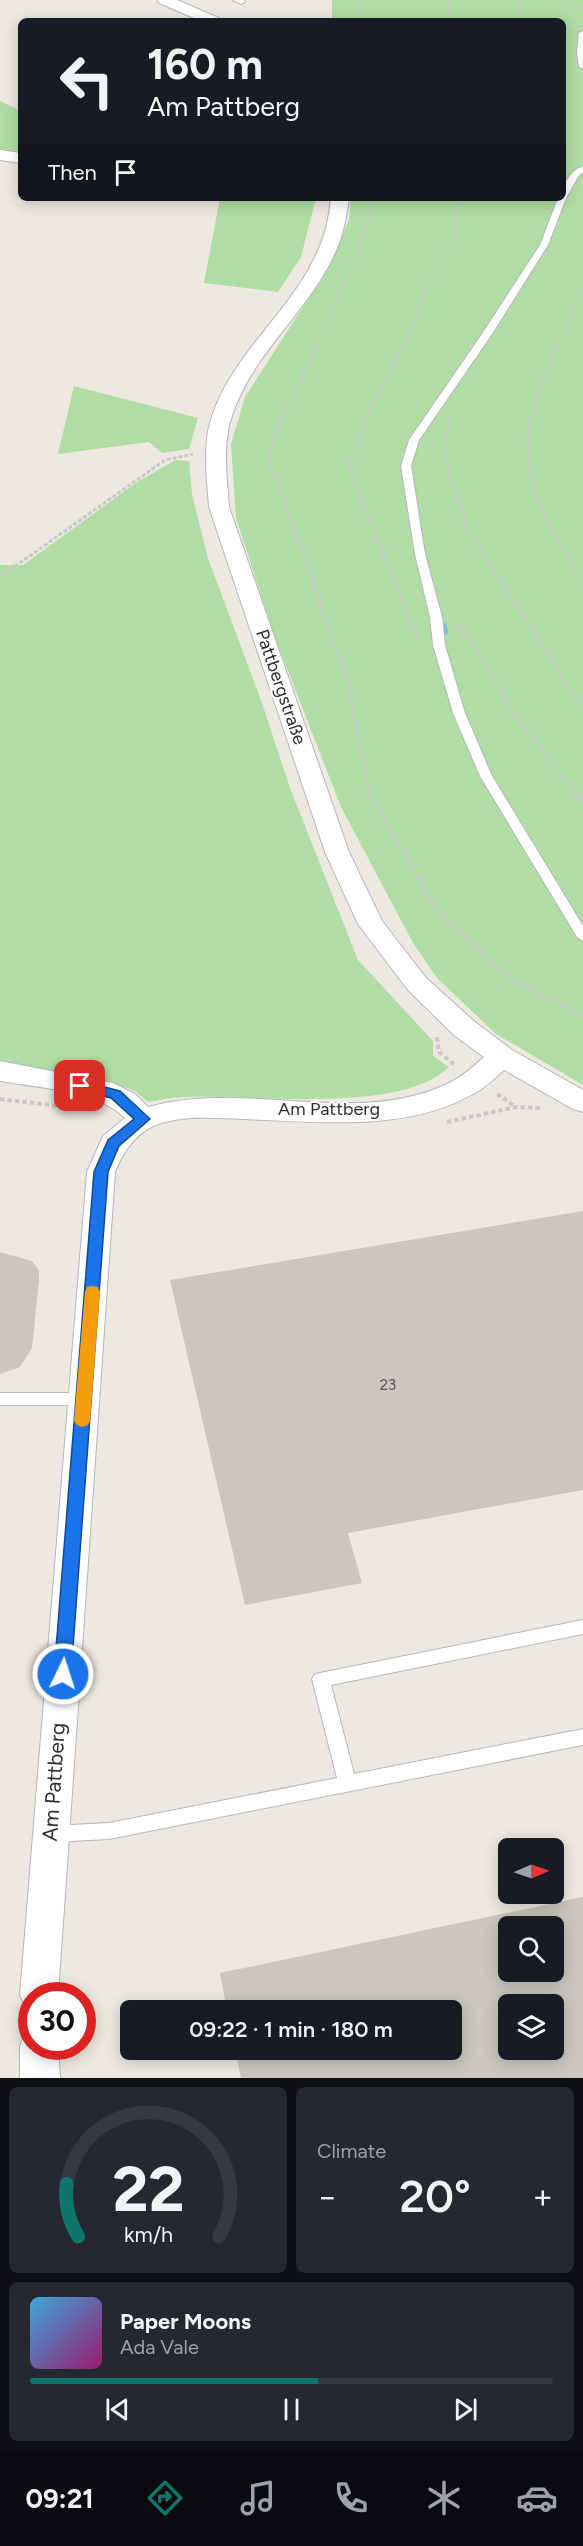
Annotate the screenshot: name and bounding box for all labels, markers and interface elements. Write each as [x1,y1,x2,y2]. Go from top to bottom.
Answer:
text: 160 m [147,39,263,90]
icon: left [48,42,126,120]
text: Am Pattberg [147,90,300,123]
icon: arrive [109,156,142,189]
text: Then [48,159,97,186]
street label: Pattbergstraße [251,626,311,748]
pin [54,1060,105,1111]
icon: arrive [63,1069,96,1102]
street label: Am Pattberg [278,1098,380,1120]
house number: 23 [380,1376,396,1394]
position arrow [31,1642,95,1706]
street label: Am Pattberg [37,1722,70,1842]
north arrow [498,1838,564,1904]
map controls [498,1838,564,2060]
button: search [498,1916,564,1982]
speed limit sign: 30 [18,1982,96,2060]
button: layers [498,1994,564,2060]
text: 09:22 · 1 min · 180 m [189,2016,393,2043]
text: Climate [317,2139,386,2163]
text: 22 [112,2152,184,2227]
text: 20° [399,2169,471,2223]
text: − [317,2177,338,2216]
text: + [532,2177,553,2216]
text: km/h [124,2222,172,2247]
text: Paper Moons [120,2308,251,2335]
text: Ada Vale [120,2335,199,2359]
icon: previous [101,2393,134,2426]
icon: pause [275,2393,308,2426]
icon: next [449,2393,482,2426]
icon: directions [144,2477,186,2519]
icon: music [237,2477,279,2519]
icon: phone [330,2477,372,2519]
icon: climate [423,2477,465,2519]
icon: car [516,2477,558,2519]
text: 09:21 [25,2482,94,2515]

